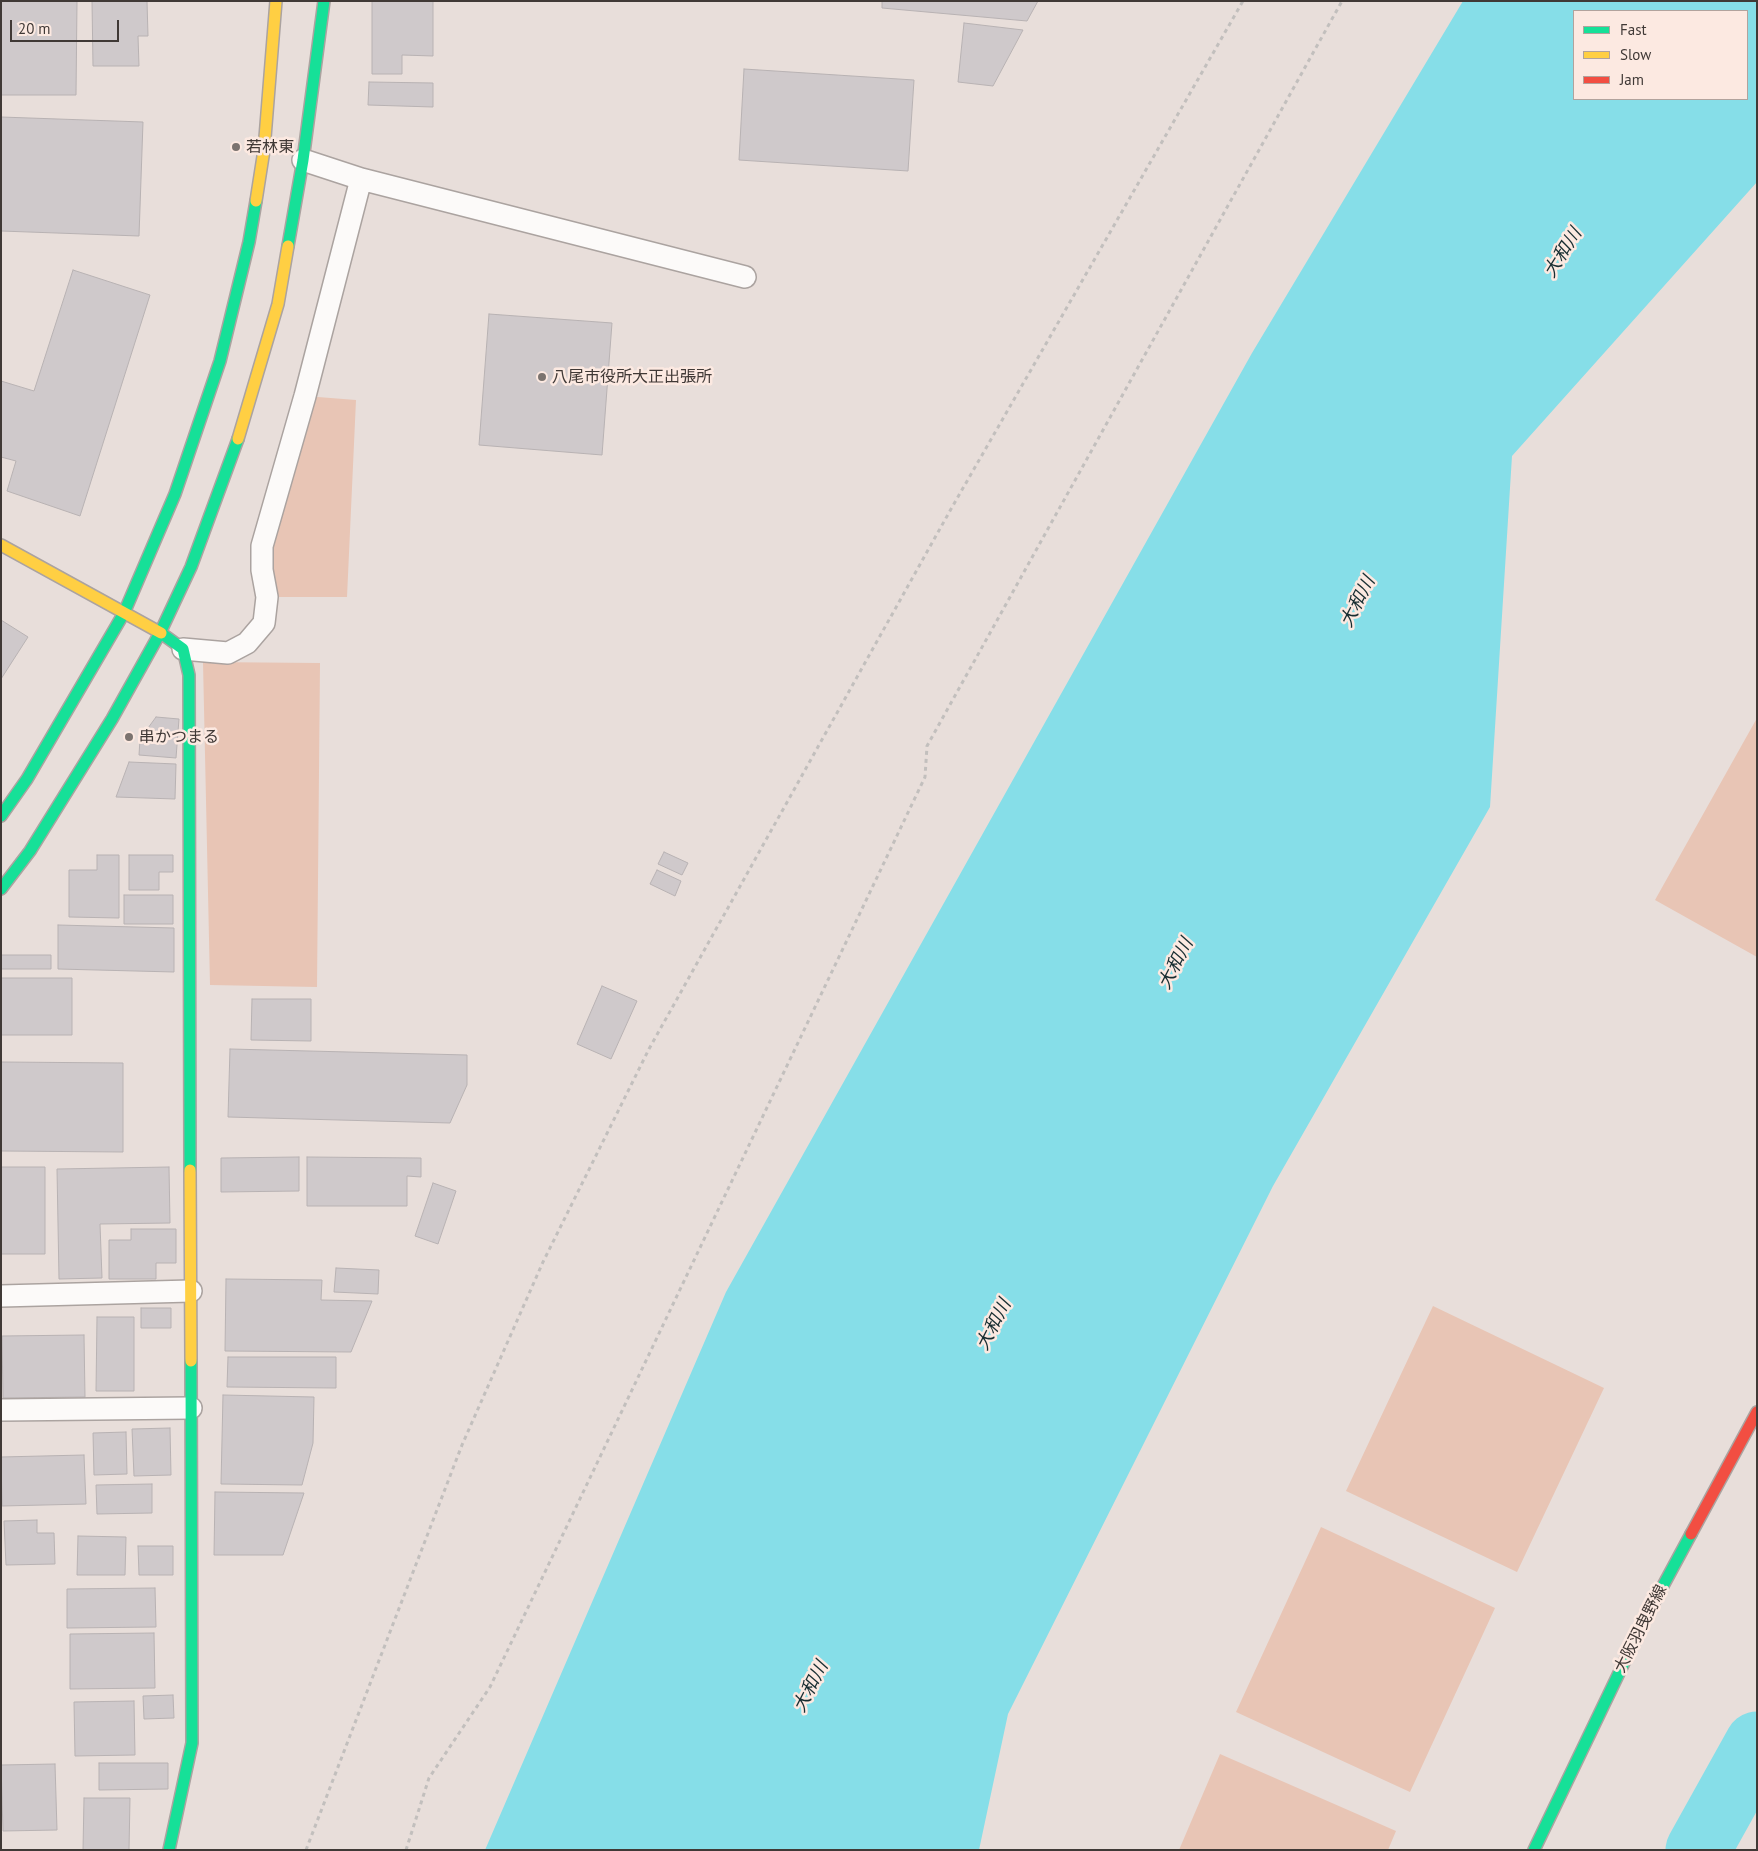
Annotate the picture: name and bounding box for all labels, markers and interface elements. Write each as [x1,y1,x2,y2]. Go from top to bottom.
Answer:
scale bar [12,10,121,42]
legend [1573,10,1748,100]
text: 20 m [18,19,51,38]
text: Fast [1620,20,1647,39]
text: Slow [1620,45,1651,64]
text: Jam [1620,70,1644,89]
place label: 若林東 [246,137,294,157]
marker: 若林東 [230,141,242,153]
water label: 大和川 [1540,224,1586,282]
place label: 八尾市役所大正出張所 [552,367,712,387]
marker: 八尾市役所大正出張所 [536,371,548,383]
water label: 大和川 [1336,573,1380,631]
place label: 串かつまる [139,727,219,747]
marker: 串かつまる [123,731,135,743]
water label: 大和川 [1154,935,1198,993]
water label: 大和川 [972,1296,1016,1354]
street label: 大阪羽曳野線 [1611,1582,1671,1676]
water label: 大和川 [789,1658,833,1716]

